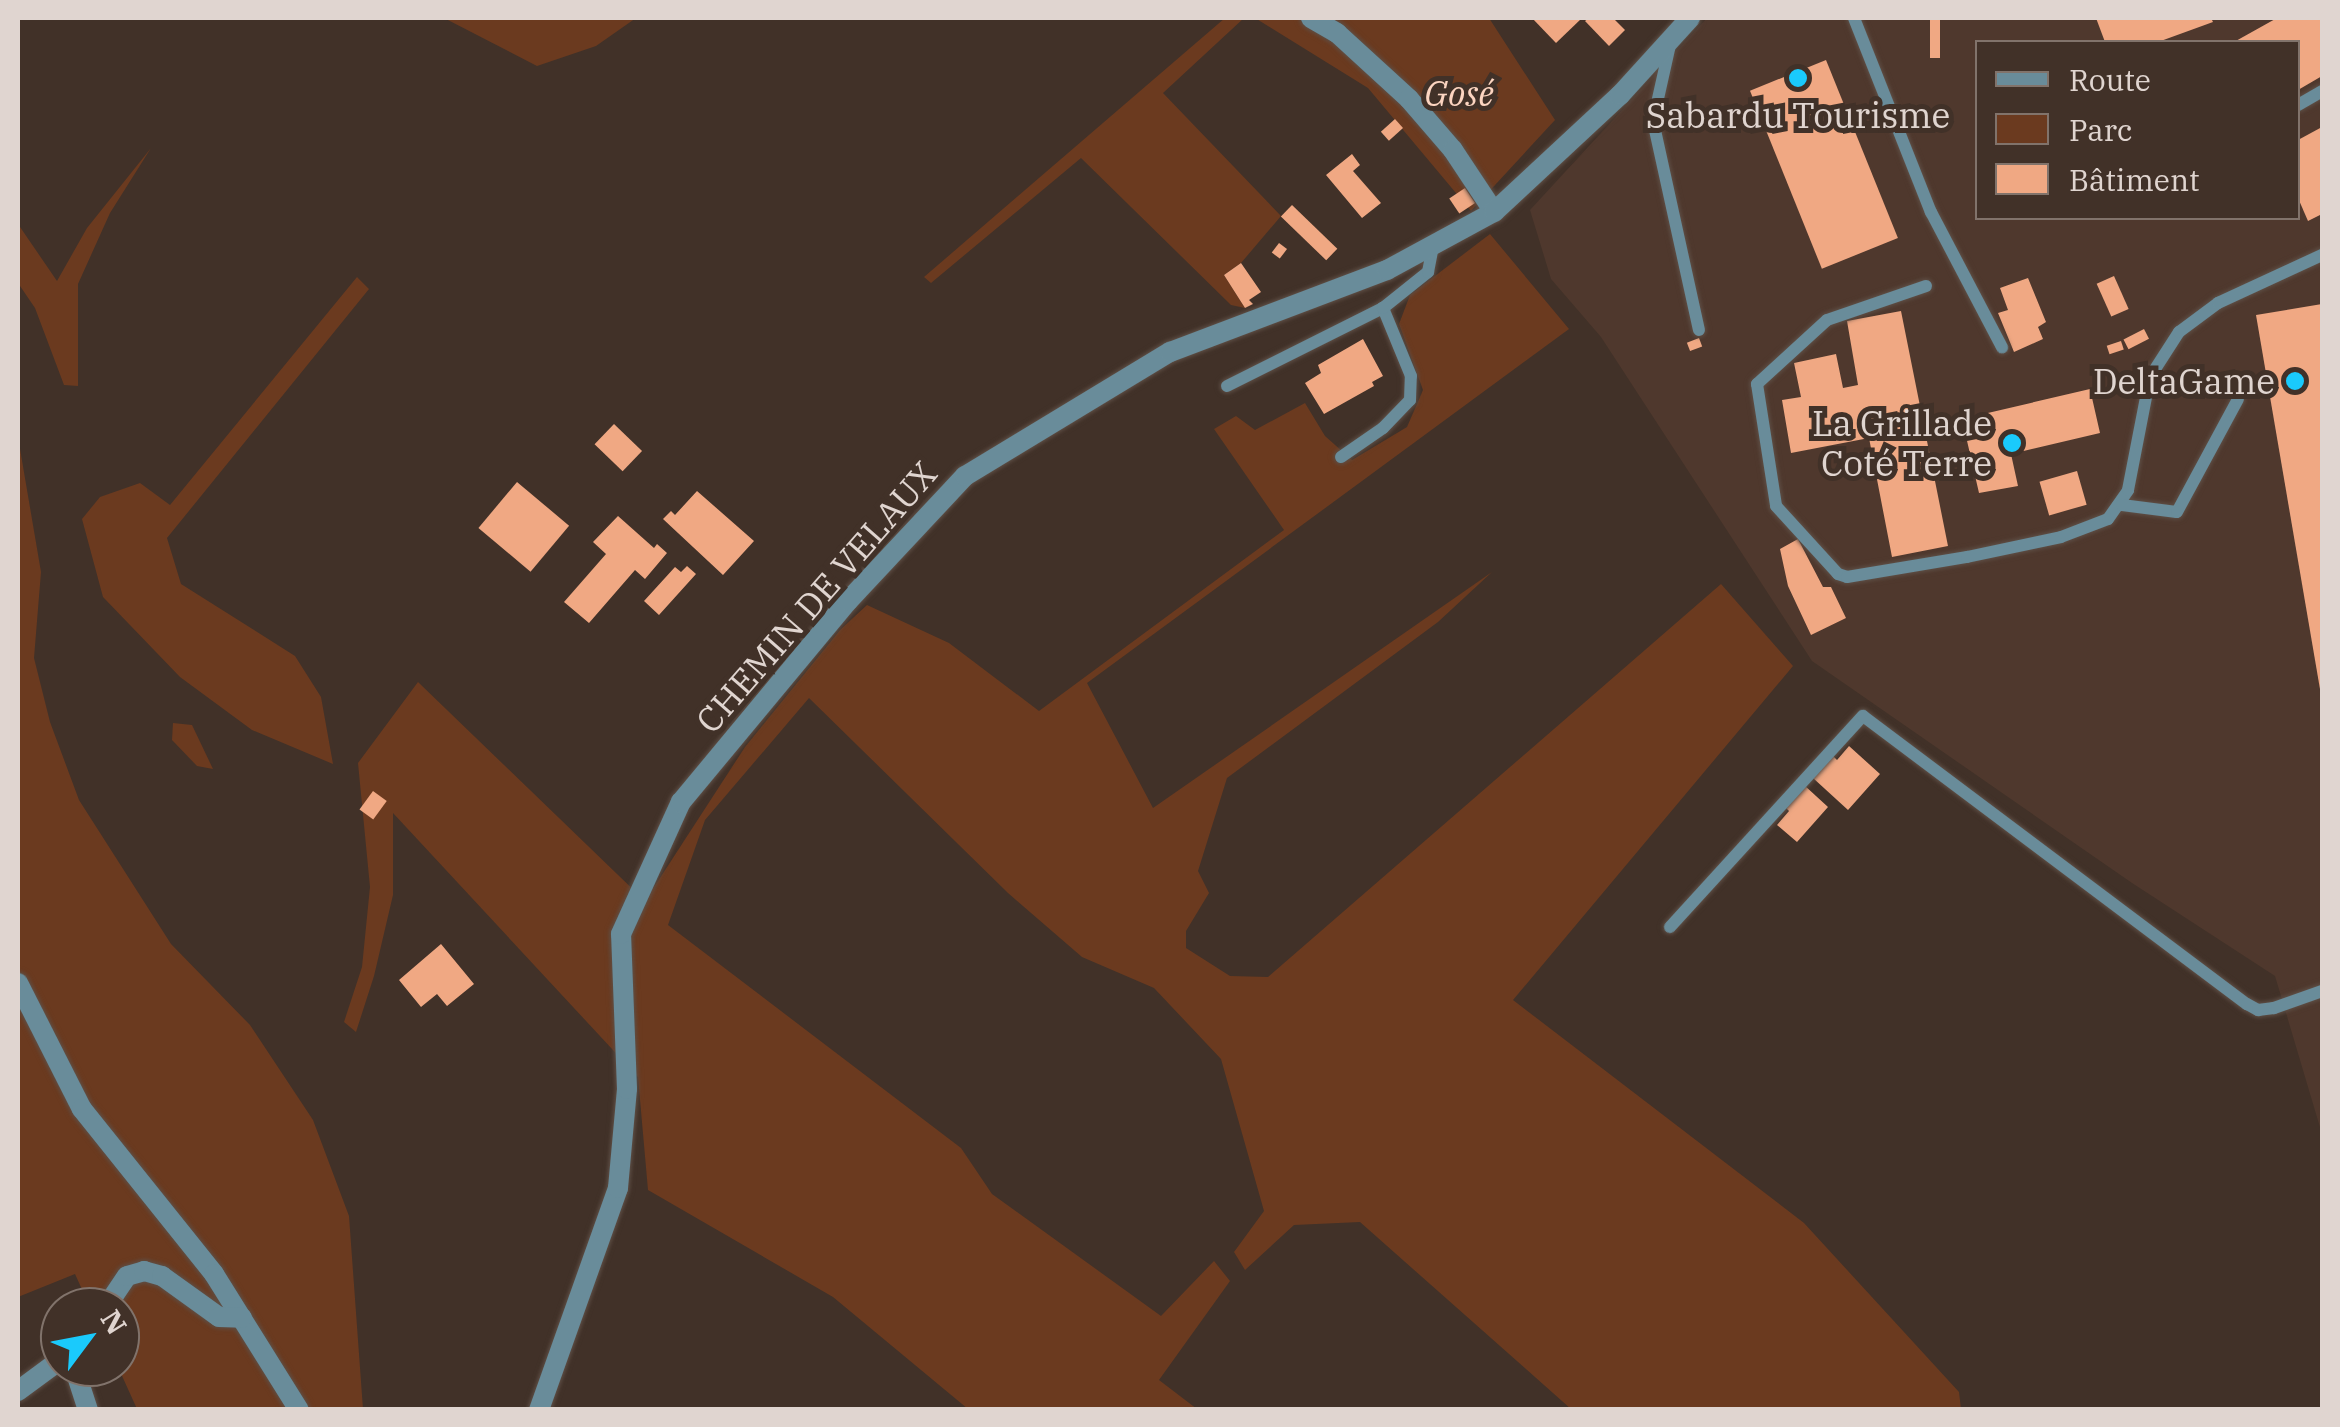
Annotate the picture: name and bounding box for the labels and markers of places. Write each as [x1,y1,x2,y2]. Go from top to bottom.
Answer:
marker: Sabardu Tourisme [1787,67,1809,89]
place label: Sabardu Tourisme [1646,94,1950,136]
place label: DeltaGame [2093,360,2275,402]
marker: DeltaGame [2284,370,2306,392]
place label: La Grillade Coté Terre [1812,402,1992,484]
marker: La Grillade Coté Terre [2001,432,2023,454]

